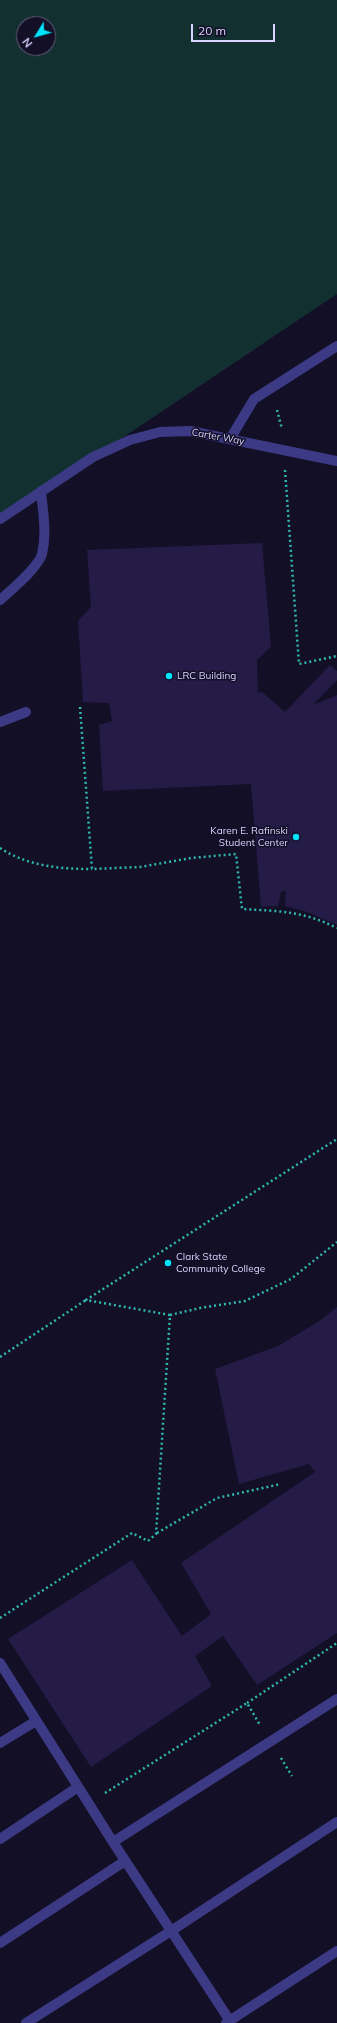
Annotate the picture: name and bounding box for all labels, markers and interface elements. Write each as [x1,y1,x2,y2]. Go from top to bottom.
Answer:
north arrow [16,16,56,56]
scale bar [193,16,277,42]
text: 20 m [198,23,226,38]
text: N [19,35,35,50]
street label: Carter Way [191,426,245,448]
place label: LRC Building [177,670,236,682]
marker: LRC Building [164,671,174,681]
place label: Karen E. Rafinski Student Center [210,825,288,848]
marker: Karen E. Rafinski Student Center [291,832,301,842]
place label: Clark State Community College [176,1251,265,1274]
marker: Clark State Community College [163,1258,173,1268]

